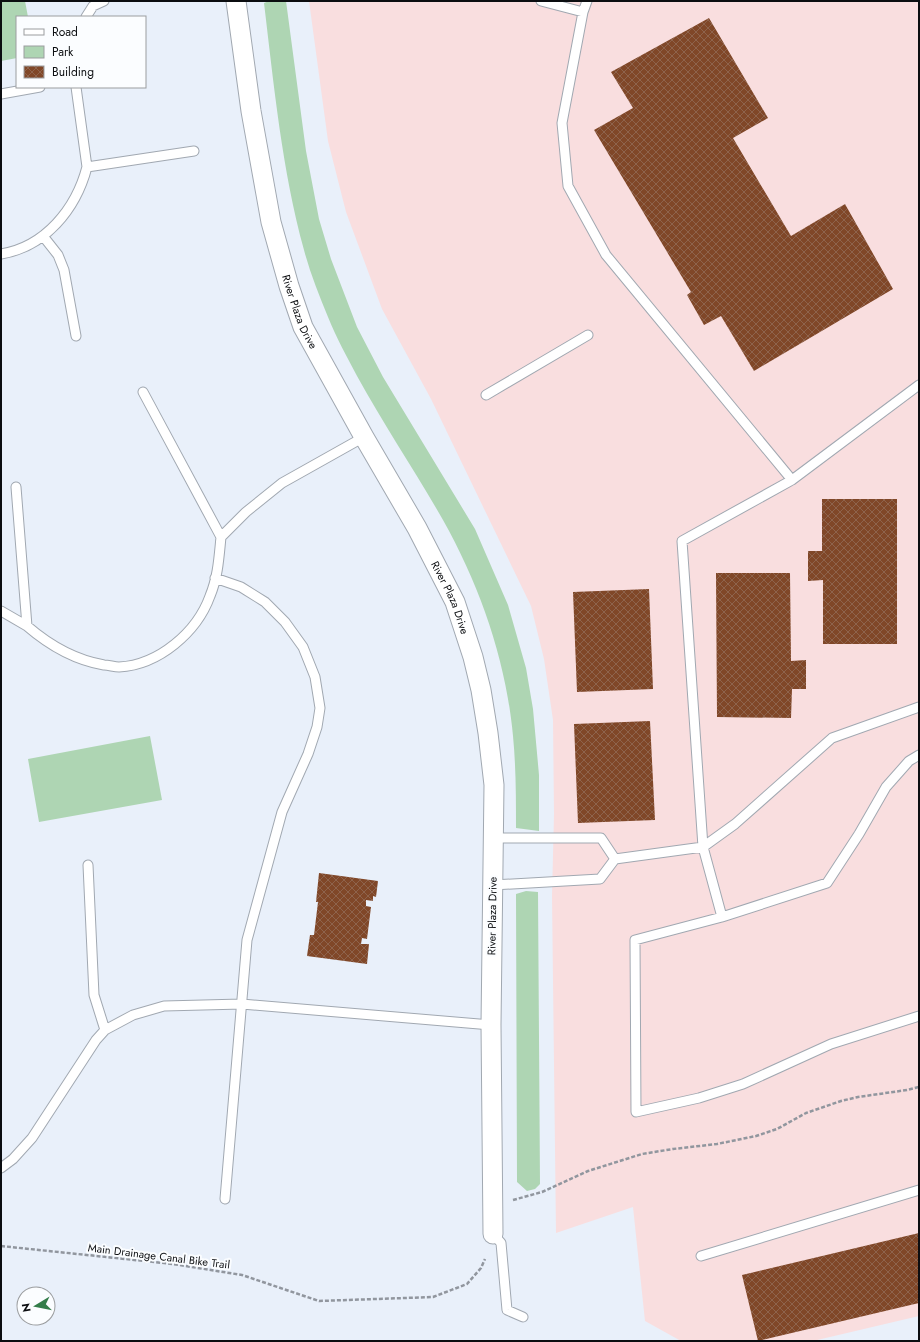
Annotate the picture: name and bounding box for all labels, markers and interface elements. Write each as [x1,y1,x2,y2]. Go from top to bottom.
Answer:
legend [16,16,146,88]
text: Road [52,23,78,41]
text: Park [52,43,74,61]
text: Building [52,63,94,81]
street label: River Plaza Drive [278,273,322,352]
street label: River Plaza Drive [427,558,473,637]
street label: River Plaza Drive [483,876,501,955]
street label: Main Drainage Canal Bike Trail [87,1239,231,1273]
north arrow [16,1286,56,1326]
text: N [18,1302,35,1313]

